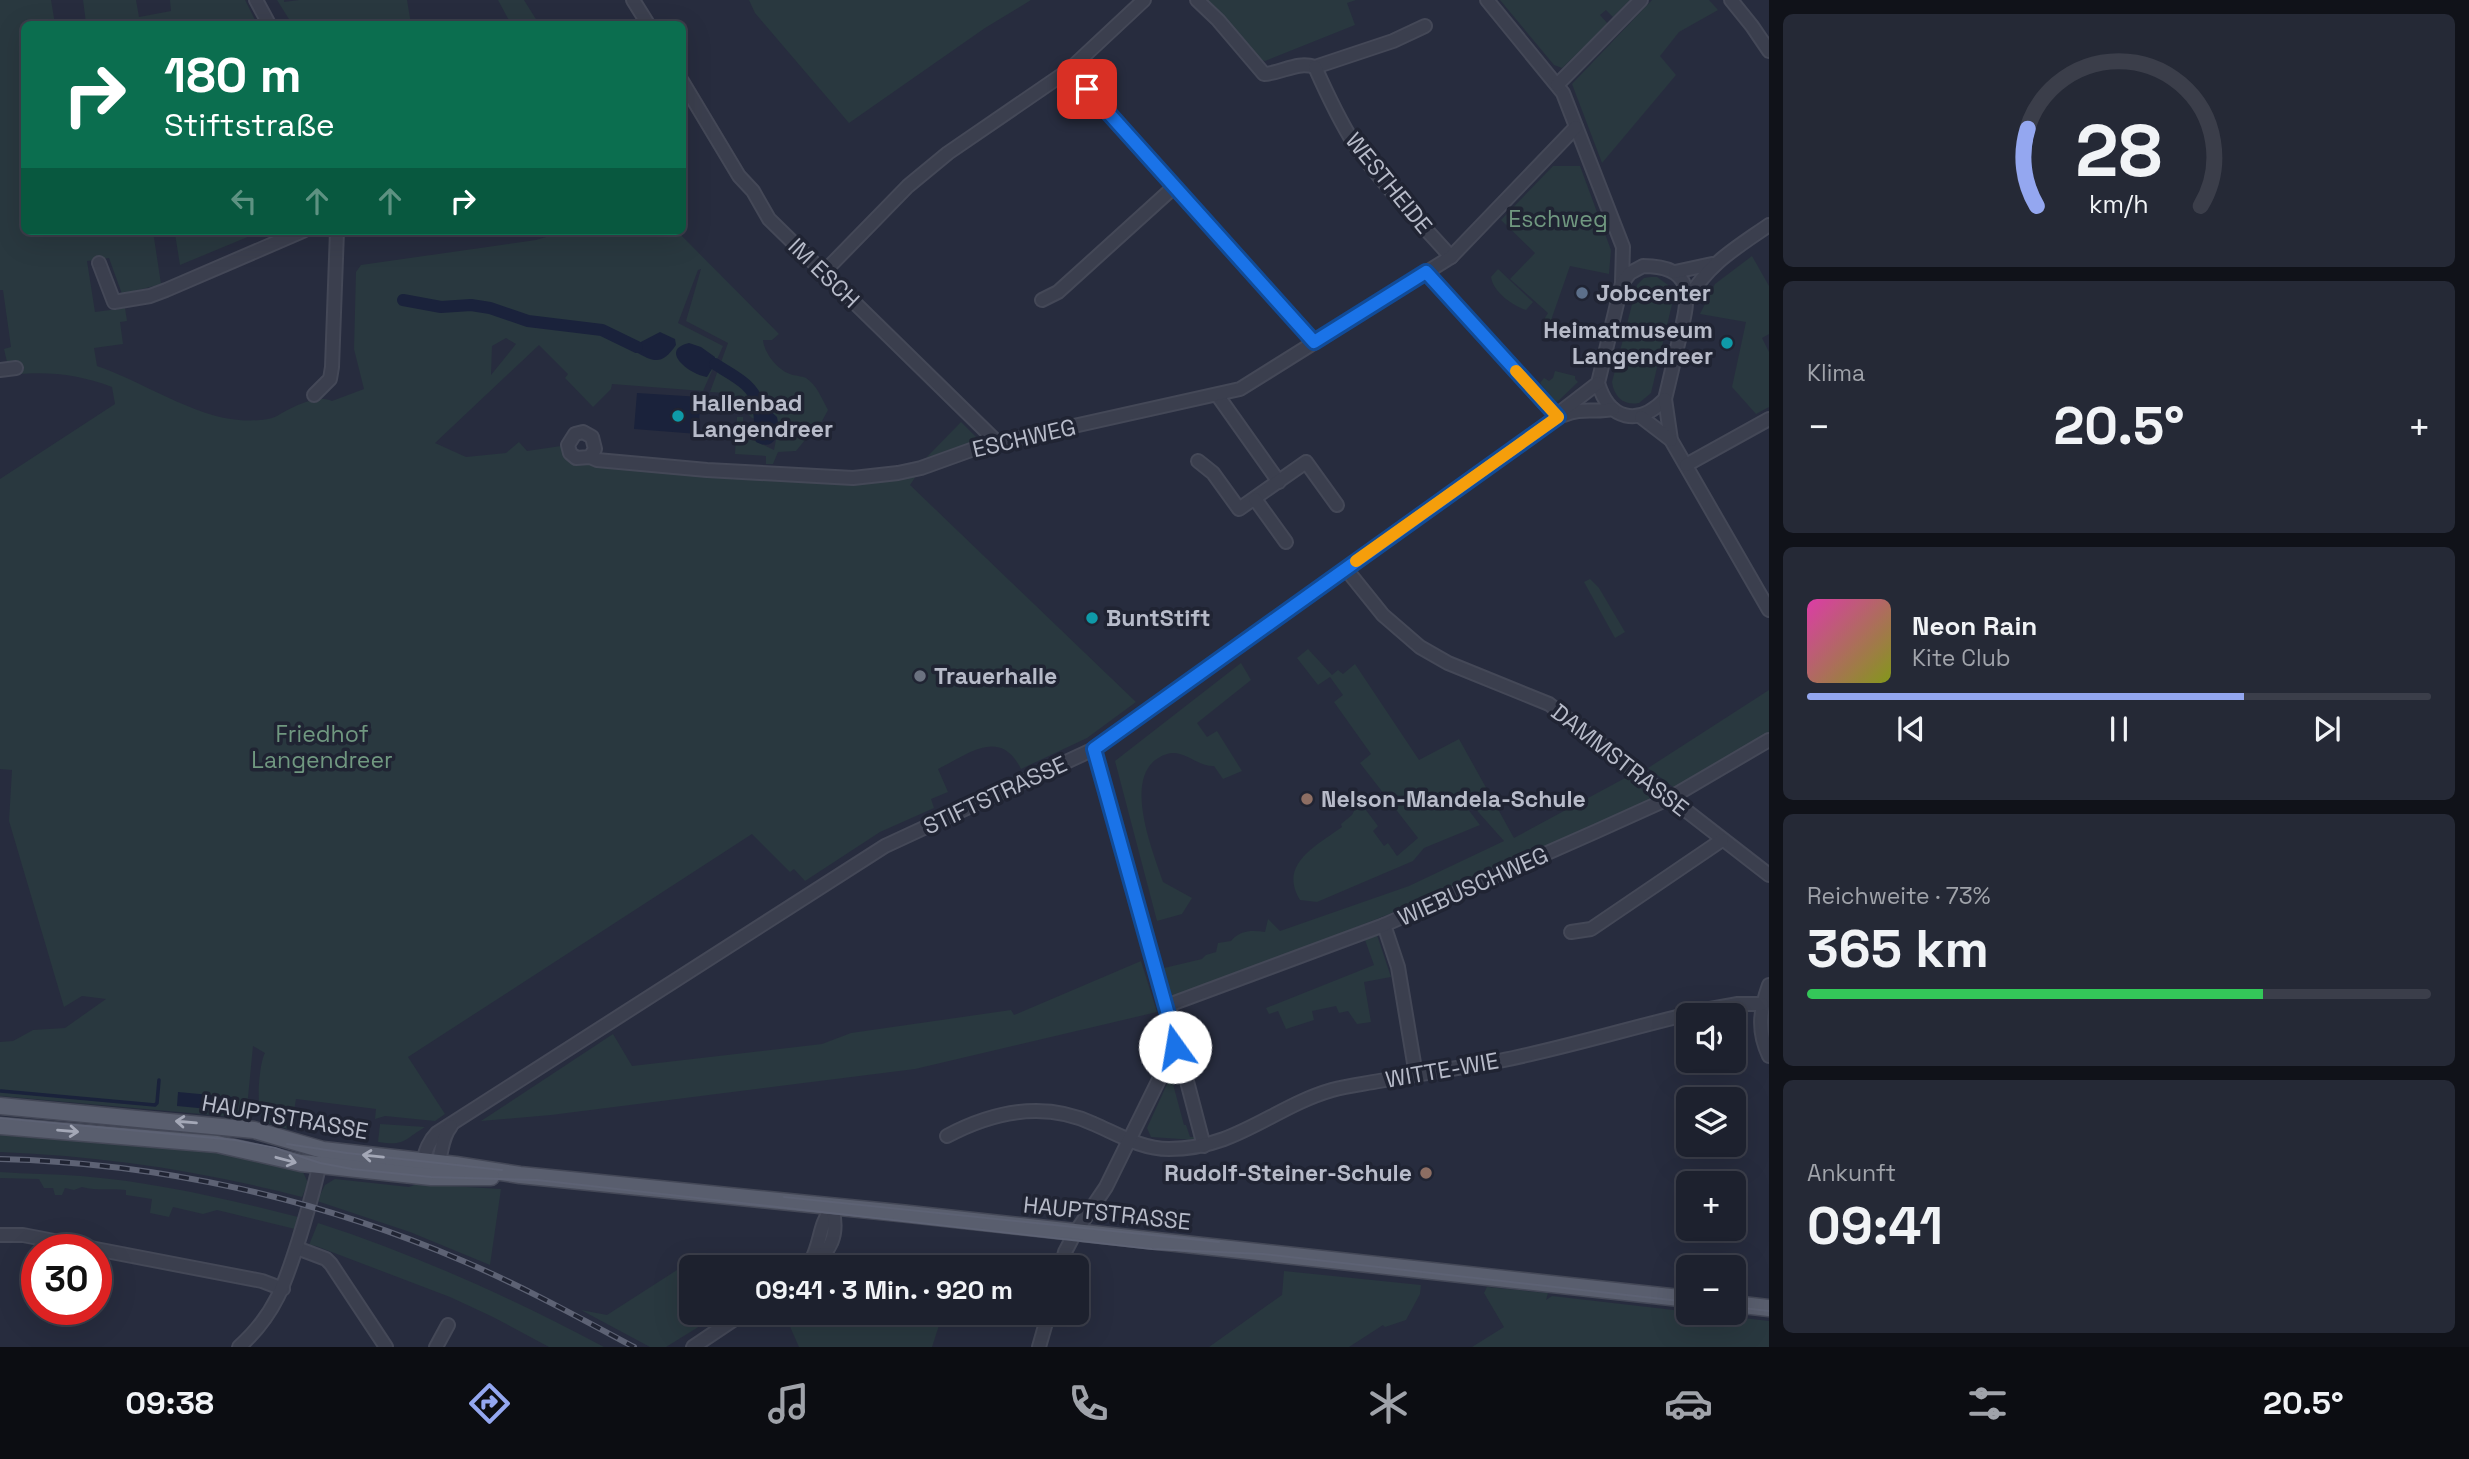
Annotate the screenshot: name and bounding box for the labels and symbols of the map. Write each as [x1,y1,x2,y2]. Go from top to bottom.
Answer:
pin [1057,59,1117,119]
street label: WESTHEIDE [1339,126,1439,240]
park label: Eschweg [1508,204,1608,234]
street label: IM ESCH [782,232,866,314]
place label: Jobcenter [1596,278,1711,308]
marker: Jobcenter [1574,285,1590,301]
place label: Heimatmuseum Langendreer [1543,315,1713,371]
marker: Heimatmuseum Langendreer [1719,335,1735,351]
place label: Hallenbad Langendreer [692,388,833,444]
marker: Hallenbad Langendreer [670,408,686,424]
street label: ESCHWEG [969,412,1079,464]
place label: BuntStift [1106,603,1211,633]
marker: BuntStift [1084,610,1100,626]
place label: Trauerhalle [934,661,1057,691]
marker: Trauerhalle [912,668,928,684]
street label: DAMMSTRASSE [1545,697,1695,823]
park label: Friedhof Langendreer [251,719,393,775]
street label: STIFTSTRASSE [918,749,1072,841]
place label: Nelson-Mandela-Schule [1321,784,1586,814]
marker: Nelson-Mandela-Schule [1299,791,1315,807]
street label: WIEBUSCHWEG [1393,839,1553,933]
position arrow [1138,1010,1212,1084]
street label: WITTE-WIE [1383,1045,1501,1095]
street label: HAUPTSTRASSE [199,1088,371,1146]
one-way arrow [175,1116,198,1129]
one-way arrow [56,1125,79,1138]
one-way arrow [362,1149,385,1162]
one-way arrow [275,1154,297,1167]
place label: Rudolf-Steiner-Schule [1164,1158,1412,1188]
marker: Rudolf-Steiner-Schule [1418,1165,1434,1181]
street label: HAUPTSTRASSE [1022,1189,1192,1237]
speed limit sign: 30 [21,1234,112,1325]

